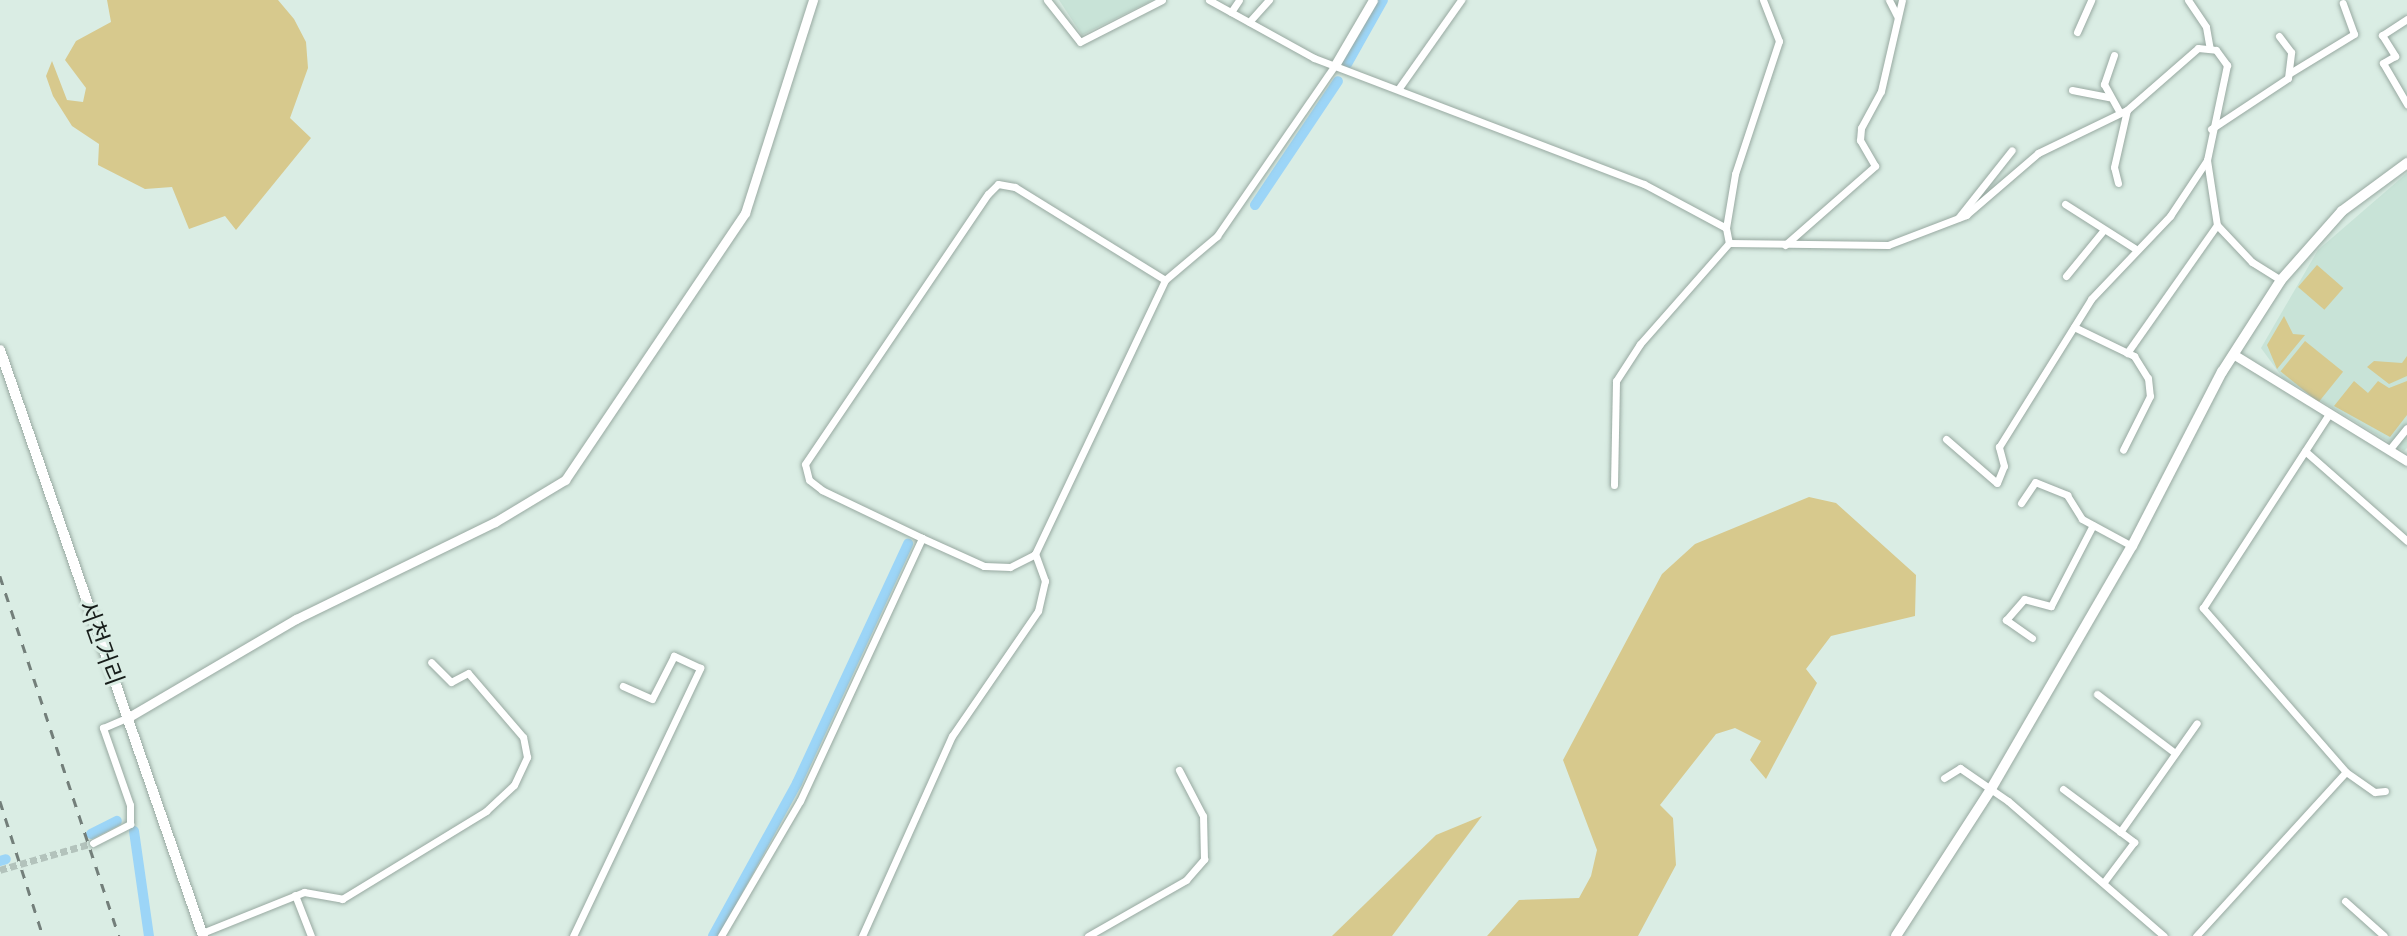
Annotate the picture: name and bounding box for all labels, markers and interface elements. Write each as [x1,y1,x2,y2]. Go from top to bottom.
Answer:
street label: 서천거리 [72,597,130,689]

